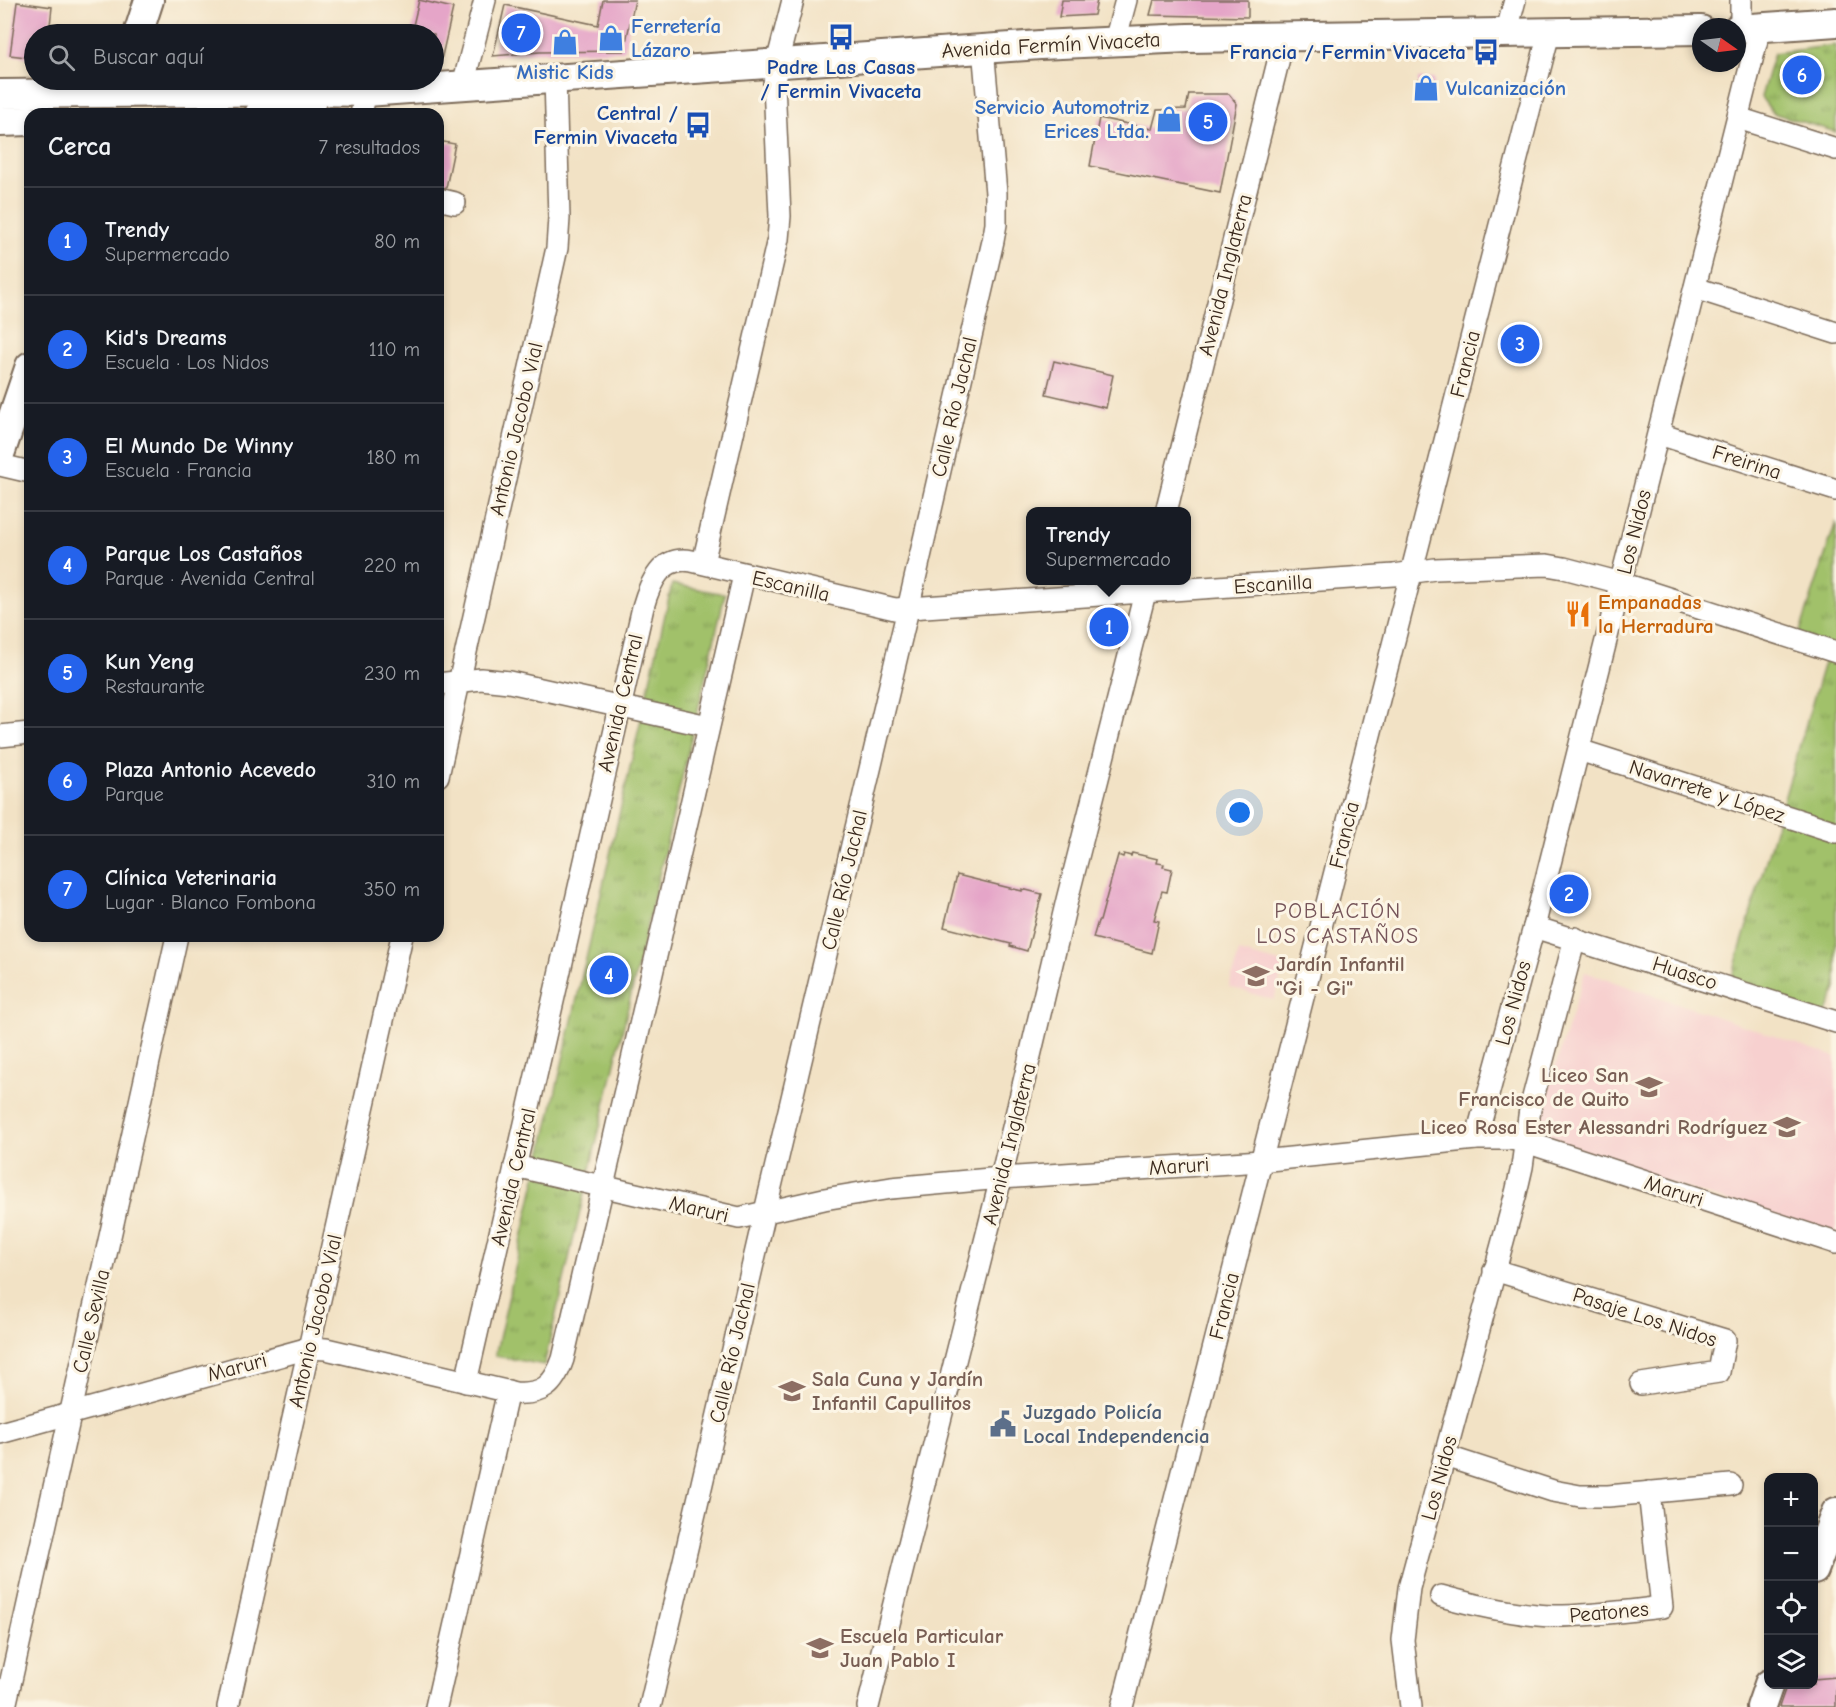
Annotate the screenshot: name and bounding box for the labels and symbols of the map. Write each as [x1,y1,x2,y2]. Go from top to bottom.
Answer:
pin: 7 [502,10,540,56]
place label: Ferretería Lázaro [631,14,721,62]
north arrow [1692,18,1746,72]
bus stop icon: Padre Las Casas / Fermin Vivaceta [826,22,856,52]
shop icon: Ferretería Lázaro [596,23,626,53]
shop icon: Mistic Kids [550,27,580,57]
street label: Avenida Fermín Vivaceta [941,27,1161,63]
bus stop icon: Francia / Fermin Vivaceta [1471,37,1501,67]
place label: Francia / Fermin Vivaceta [1230,40,1466,64]
pin: 6 [1782,52,1822,98]
place label: Padre Las Casas / Fermin Vivaceta [760,55,922,103]
place label: Mistic Kids [516,60,614,84]
shop icon: Vulcanización [1411,73,1441,103]
place label: Vulcanización [1446,76,1566,100]
place label: Servicio Automotriz Erices Ltda. [975,95,1149,143]
pin: 5 [1188,100,1228,144]
place label: Central / Fermin Vivaceta [533,101,678,149]
shop icon: Servicio Automotriz Erices Ltda. [1154,104,1184,134]
bus stop icon: Central / Fermin Vivaceta [683,110,713,140]
street label: Avenida Inglaterra [1193,192,1257,358]
pin: 3 [1500,322,1540,366]
street label: Francia [1445,328,1485,400]
street label: Calle Río Jachal [926,335,982,479]
street label: Antonio Jacobo Vial [484,340,548,518]
street label: Freirina [1710,440,1784,484]
street label: Los Nidos [1612,487,1656,577]
street label: Escanilla [750,565,832,607]
street label: Escanilla [1233,569,1313,599]
place label: Empanadas la Herradura [1598,590,1714,638]
restaurant icon: Empanadas la Herradura [1563,599,1593,629]
pin: 1 [1090,604,1128,650]
street label: Avenida Central [592,632,648,774]
street label: Navarrete y López [1626,755,1788,827]
your location [1225,798,1254,827]
street label: Francia [1324,799,1364,871]
street label: Calle Río Jachal [816,808,872,952]
pin: 2 [1550,872,1588,916]
district label: POBLACIÓN LOS CASTAÑOS [1256,898,1420,949]
street label: Huasco [1650,951,1720,995]
pin: 4 [590,952,628,998]
place label: Jardín Infantil "Gi - Gi" [1276,952,1405,1000]
street label: Los Nidos [1490,958,1536,1048]
school or university icon: Jardín Infantil "Gi - Gi" [1241,961,1271,991]
street label: Avenida Inglaterra [977,1061,1041,1227]
place label: Liceo San Francisco de Quito [1458,1063,1629,1111]
school or university icon: Liceo San Francisco de Quito [1634,1072,1664,1102]
street label: Avenida Central [485,1106,541,1248]
school or university icon: Liceo Rosa Ester Alessandri Rodríguez [1772,1112,1802,1142]
place label: Liceo Rosa Ester Alessandri Rodríguez [1420,1115,1767,1139]
street label: Maruri [1148,1152,1210,1180]
street label: Maruri [1641,1170,1707,1212]
street label: Maruri [667,1190,731,1228]
street label: Antonio Jacobo Vial [283,1232,347,1410]
street label: Calle Sevilla [67,1267,115,1375]
street label: Francia [1204,1270,1244,1342]
street label: Calle Río Jachal [704,1281,760,1425]
street label: Pasaje Los Nidos [1570,1282,1720,1352]
street label: Maruri [205,1348,269,1386]
place label: Sala Cuna y Jardín Infantil Capullitos [812,1367,983,1415]
school or university icon: Sala Cuna y Jardín Infantil Capullitos [777,1376,807,1406]
place label: Juzgado Policía Local Independencia [1023,1400,1210,1448]
public building icon: Juzgado Policía Local Independencia [988,1409,1018,1439]
street label: Los Nidos [1416,1433,1462,1523]
street label: Peatones [1568,1597,1650,1627]
place label: Escuela Particular Juan Pablo I [840,1624,1004,1672]
school or university icon: Escuela Particular Juan Pablo I [805,1633,835,1663]

